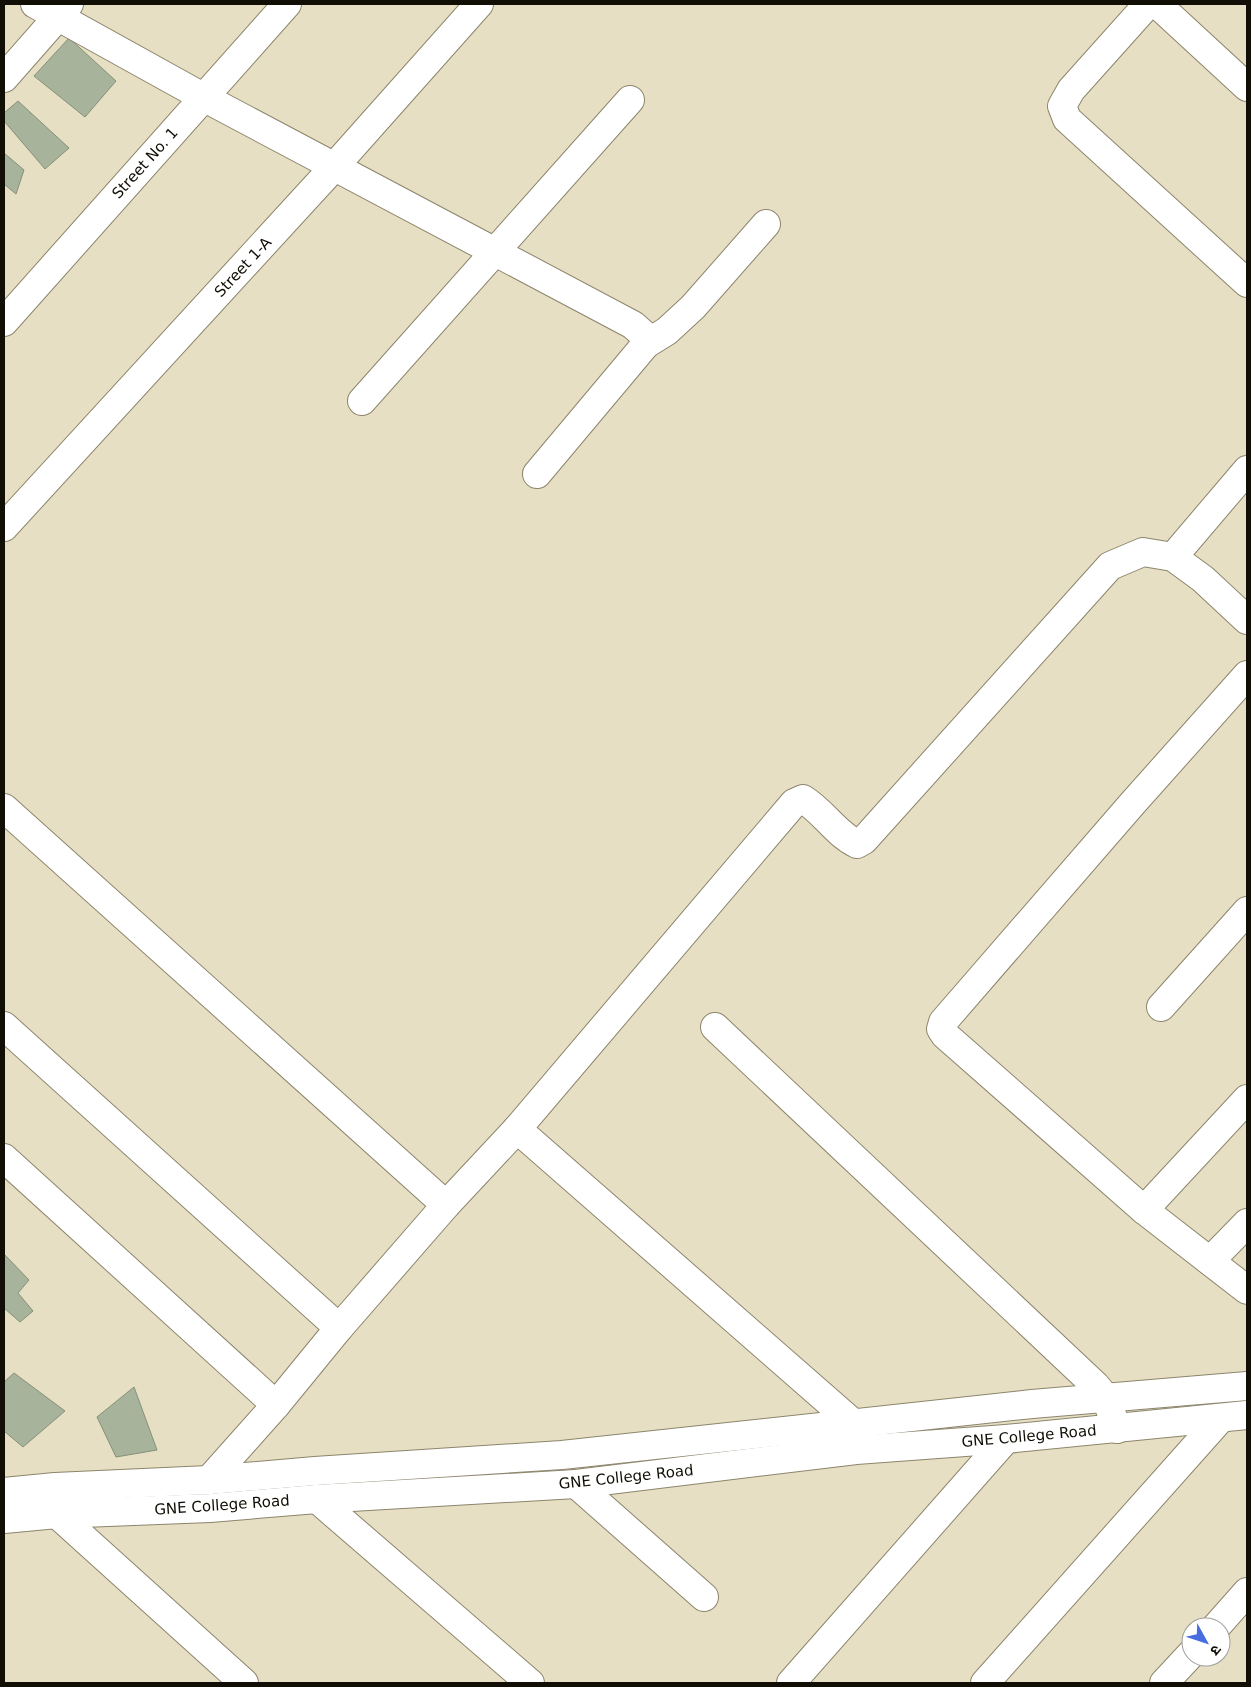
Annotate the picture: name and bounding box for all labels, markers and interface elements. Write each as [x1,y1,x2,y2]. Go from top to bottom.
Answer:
street label: Street No. 1 [108,124,182,202]
street label: Street 1-A [211,233,276,301]
street label: GNE College Road [961,1421,1097,1451]
street label: GNE College Road [558,1461,694,1493]
street label: GNE College Road [154,1491,290,1519]
north arrow [1181,1617,1231,1667]
text: उ [1207,1642,1225,1659]

